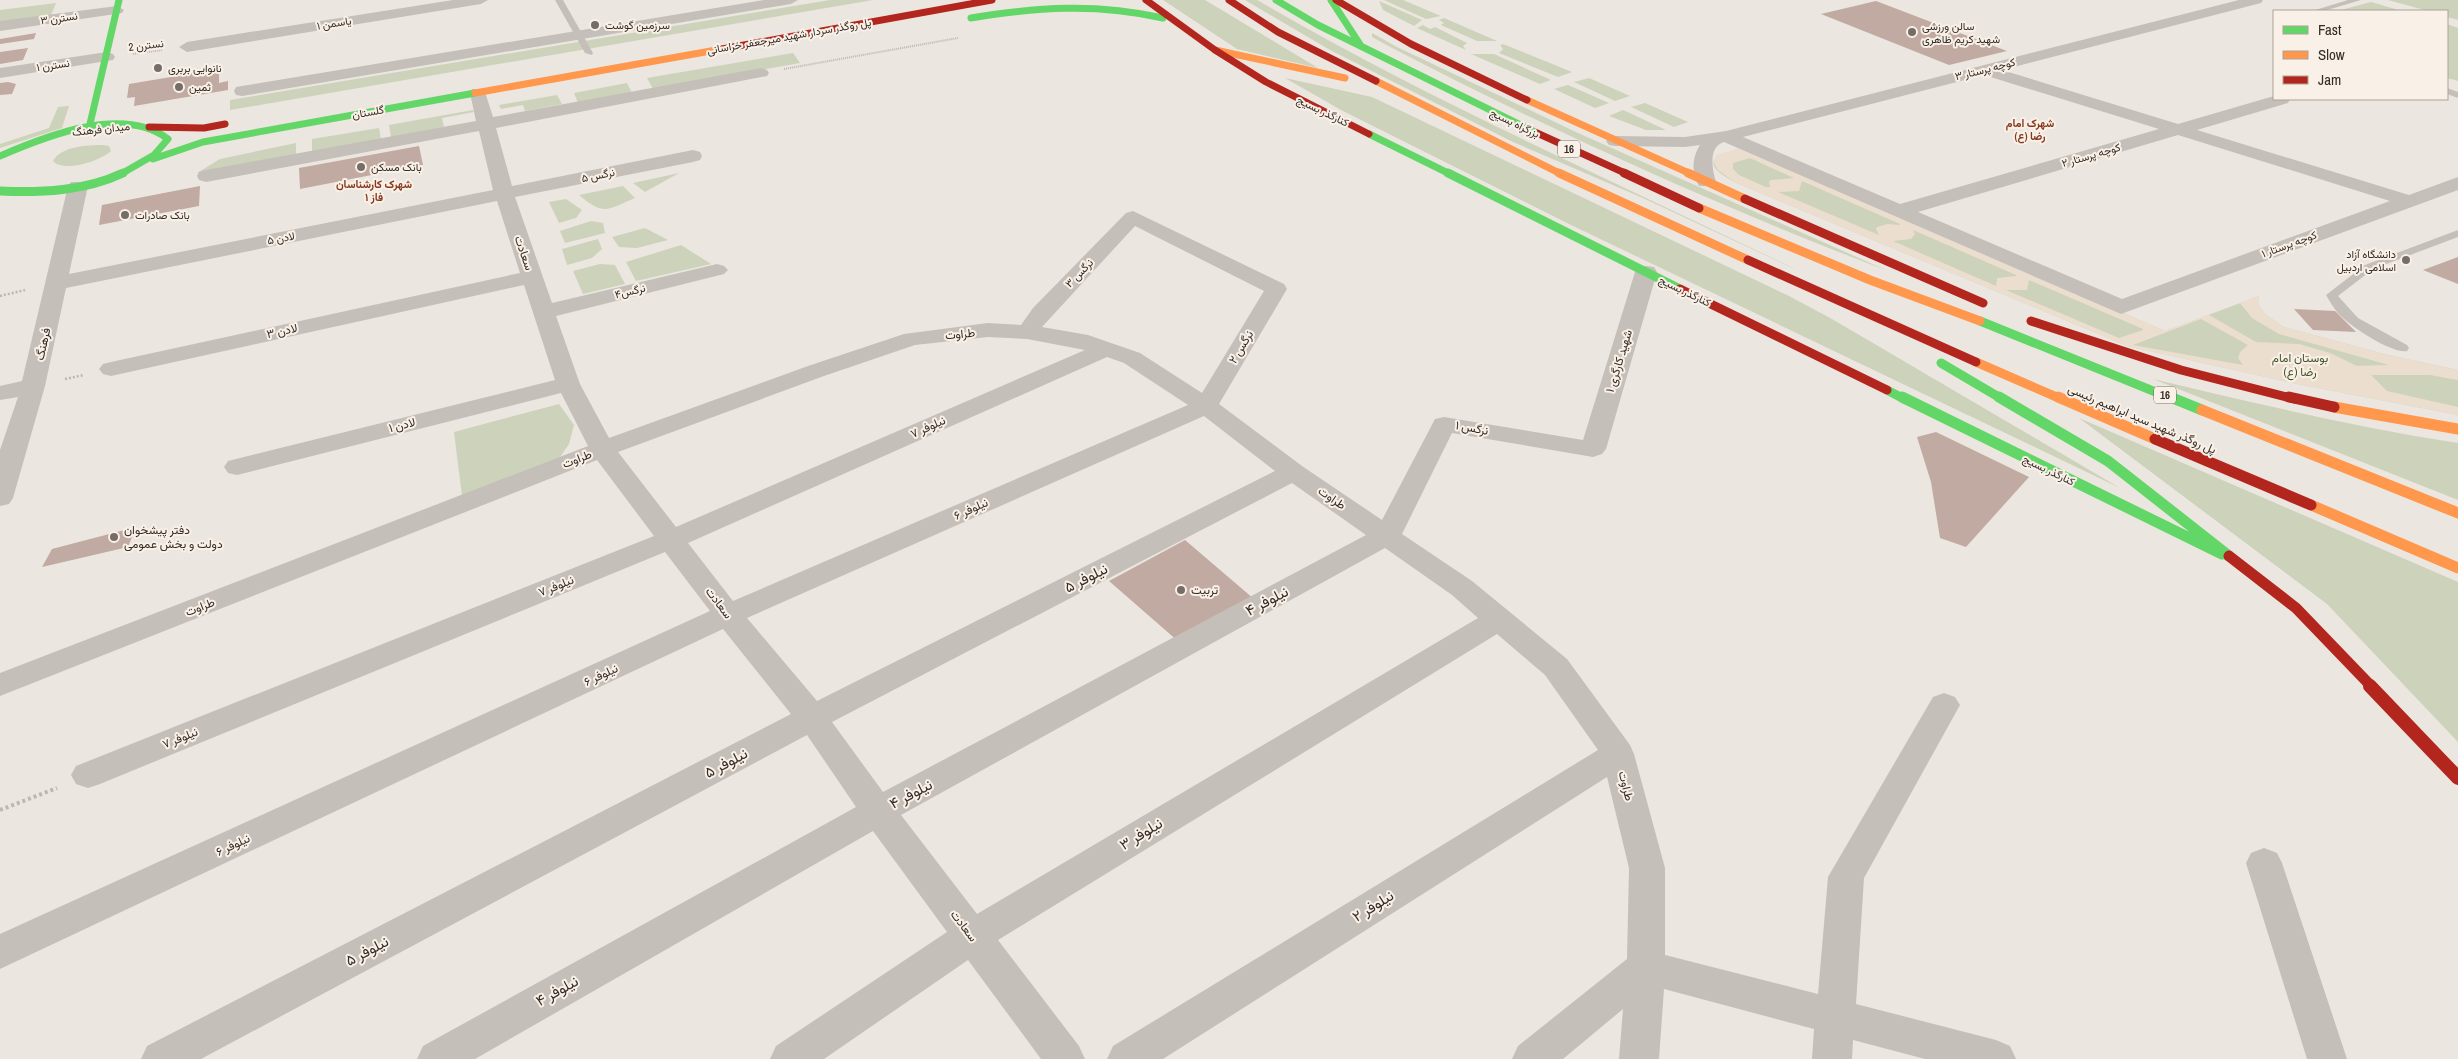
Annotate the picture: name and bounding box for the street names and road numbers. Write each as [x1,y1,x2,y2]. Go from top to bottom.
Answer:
street label: نسترن ۳ [39,8,79,28]
street label: یاسمن ۱ [316,13,352,33]
street label: پل روگذر سردار شهید میرجعفر خراسانی [706,15,873,58]
street label: نسترن 2 [128,36,164,54]
street label: کوچه پرستار ۳ [1953,55,2017,84]
street label: نسترن ۱ [35,56,71,74]
street label: کنارگذر بسیج [1294,92,1351,130]
street label: گلستان [351,102,385,122]
street label: بزرگراه بسیج [1488,105,1542,142]
street label: میدان فرهنگ [71,119,131,139]
road number: 16 [1558,140,1580,158]
street label: کوچه پرستار ۲ [2060,140,2122,171]
street label: نرگس ۵ [580,165,616,185]
street label: لادن ۵ [266,228,296,248]
street label: کوچه پرستار ۱ [2259,228,2319,261]
street label: سعادت [511,234,537,272]
street label: نرگس ۳ [1062,256,1096,290]
street label: کنارگذر بسیج [1656,272,1713,310]
street label: نرگس۴ [613,281,647,301]
street label: لادن ۳ [265,320,299,342]
street label: طراوت [944,324,976,344]
street label: فرهنگ [32,326,54,362]
street label: نرگس ۲ [1225,327,1257,367]
street label: شهید کارگری ۱ [1602,328,1636,394]
street label: پل روگذر شهید سید ابراهیم رئیسی [2065,380,2219,458]
road number: 16 [2154,386,2176,404]
street label: نیلوفر ۷ [908,412,948,442]
street label: لادن ۱ [387,414,417,436]
street label: نرگس ۱ [1454,417,1490,439]
street label: طراوت [560,446,594,472]
street label: کنارگذر بسیج [2020,451,2077,489]
street label: طراوت [1315,483,1349,513]
street label: نیلوفر ۶ [951,494,991,524]
street label: نیلوفر ۵ [1060,558,1111,597]
street label: نیلوفر ۷ [536,572,576,600]
street label: نیلوفر ۴ [1242,581,1292,621]
street label: سعادت [702,584,736,622]
street label: طراوت [183,594,217,620]
street label: نیلوفر ۶ [581,660,621,690]
street label: نیلوفر ۷ [160,724,200,752]
street label: نیلوفر ۵ [700,742,751,783]
street label: طراوت [1615,769,1637,803]
street label: نیلوفر ۴ [886,774,936,814]
street label: نیلوفر ۳ [1115,812,1166,855]
street label: نیلوفر ۶ [213,830,253,860]
street label: نیلوفر ۲ [1348,885,1397,926]
street label: سعادت [947,907,981,945]
street label: نیلوفر ۵ [341,930,392,971]
street label: نیلوفر ۴ [532,970,582,1011]

